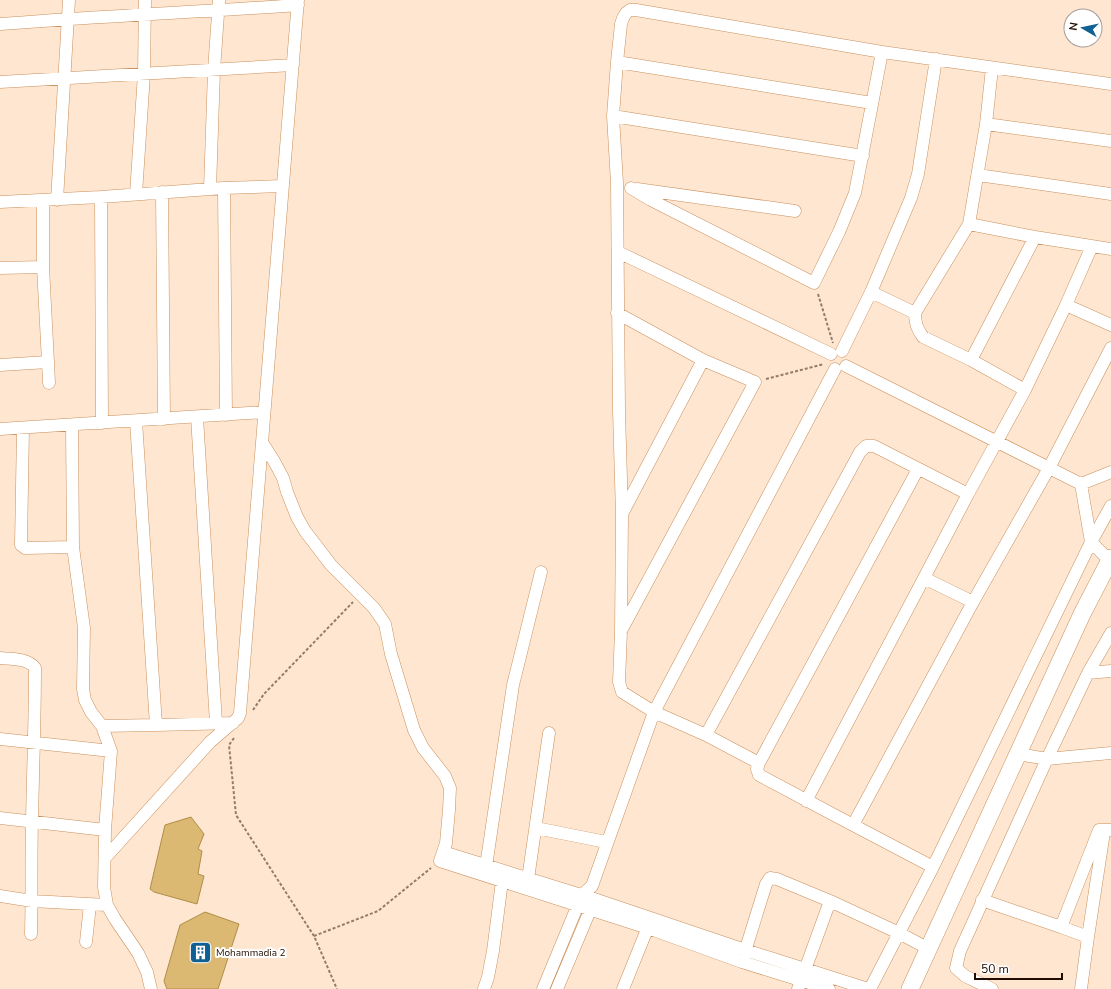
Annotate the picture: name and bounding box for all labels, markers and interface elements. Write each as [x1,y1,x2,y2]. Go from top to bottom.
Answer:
north arrow [1063,8,1103,48]
text: N [1066,21,1082,32]
building icon: Mohammadia 2 [188,940,214,966]
place label: Mohammadia 2 [216,946,286,960]
scale bar [975,955,1062,981]
text: 50 m [981,961,1009,977]

